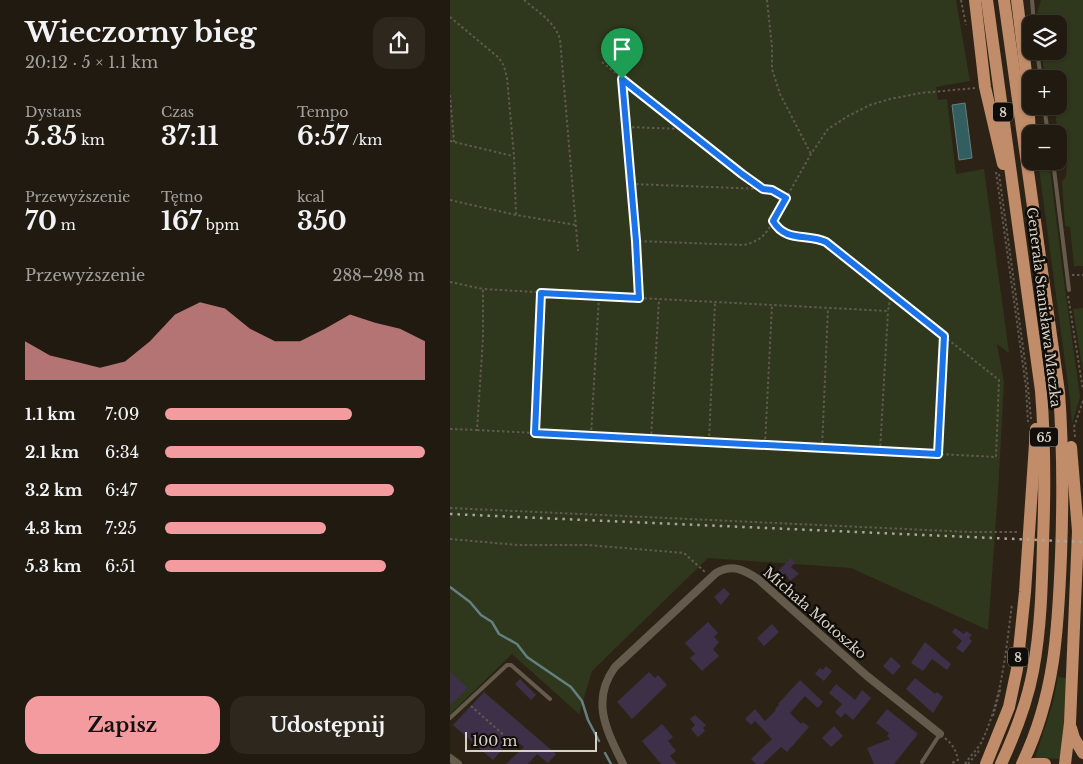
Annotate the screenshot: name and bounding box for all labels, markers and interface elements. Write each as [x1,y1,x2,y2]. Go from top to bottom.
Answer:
text: Wieczorny bieg [25,15,256,50]
map controls [1022,15,1067,170]
button: layers [1022,15,1067,60]
button: share [373,17,425,69]
pin [601,28,643,79]
icon: arrive [608,35,636,63]
text: 20:12 · 5 × 1.1 km [25,52,158,72]
button: + [1022,70,1067,115]
road number: 8 [993,102,1013,121]
text: Dystans [25,103,82,121]
text: Czas [161,103,194,121]
text: Tempo [297,103,348,121]
text: 5.35 [25,121,77,152]
text: 37:11 [161,121,219,152]
text: 6:57 [297,121,349,152]
button: − [1022,125,1067,170]
text: km [77,131,105,149]
text: /km [349,131,382,149]
text: Przewyższenie [25,188,130,206]
text: Tętno [161,188,203,206]
text: kcal [297,188,325,206]
text: 70 [25,206,57,237]
text: 167 [161,206,202,237]
text: 350 [297,206,347,237]
street label: Generała Stanisława Maczka [1023,206,1065,408]
text: m [57,216,76,234]
text: bpm [202,216,239,234]
text: Przewyższenie [25,265,145,285]
text: 288–298 m [333,265,425,285]
text: 1.1 km [25,404,76,424]
text: 7:09 [105,404,139,424]
road number: 65 [1030,428,1058,447]
text: 2.1 km [25,442,79,462]
text: 6:34 [105,442,139,462]
text: 3.2 km [25,480,82,500]
text: 6:47 [105,480,137,500]
text: 4.3 km [25,518,83,538]
text: 7:25 [105,518,137,538]
text: 5.3 km [25,556,81,576]
text: 6:51 [105,556,136,576]
street label: Michała Motoszko [760,563,870,663]
road number: 8 [1008,648,1028,666]
button: Zapisz [25,696,220,754]
button: Udostępnij [230,696,425,754]
scale bar [465,729,598,752]
text: 100 m [472,732,517,750]

